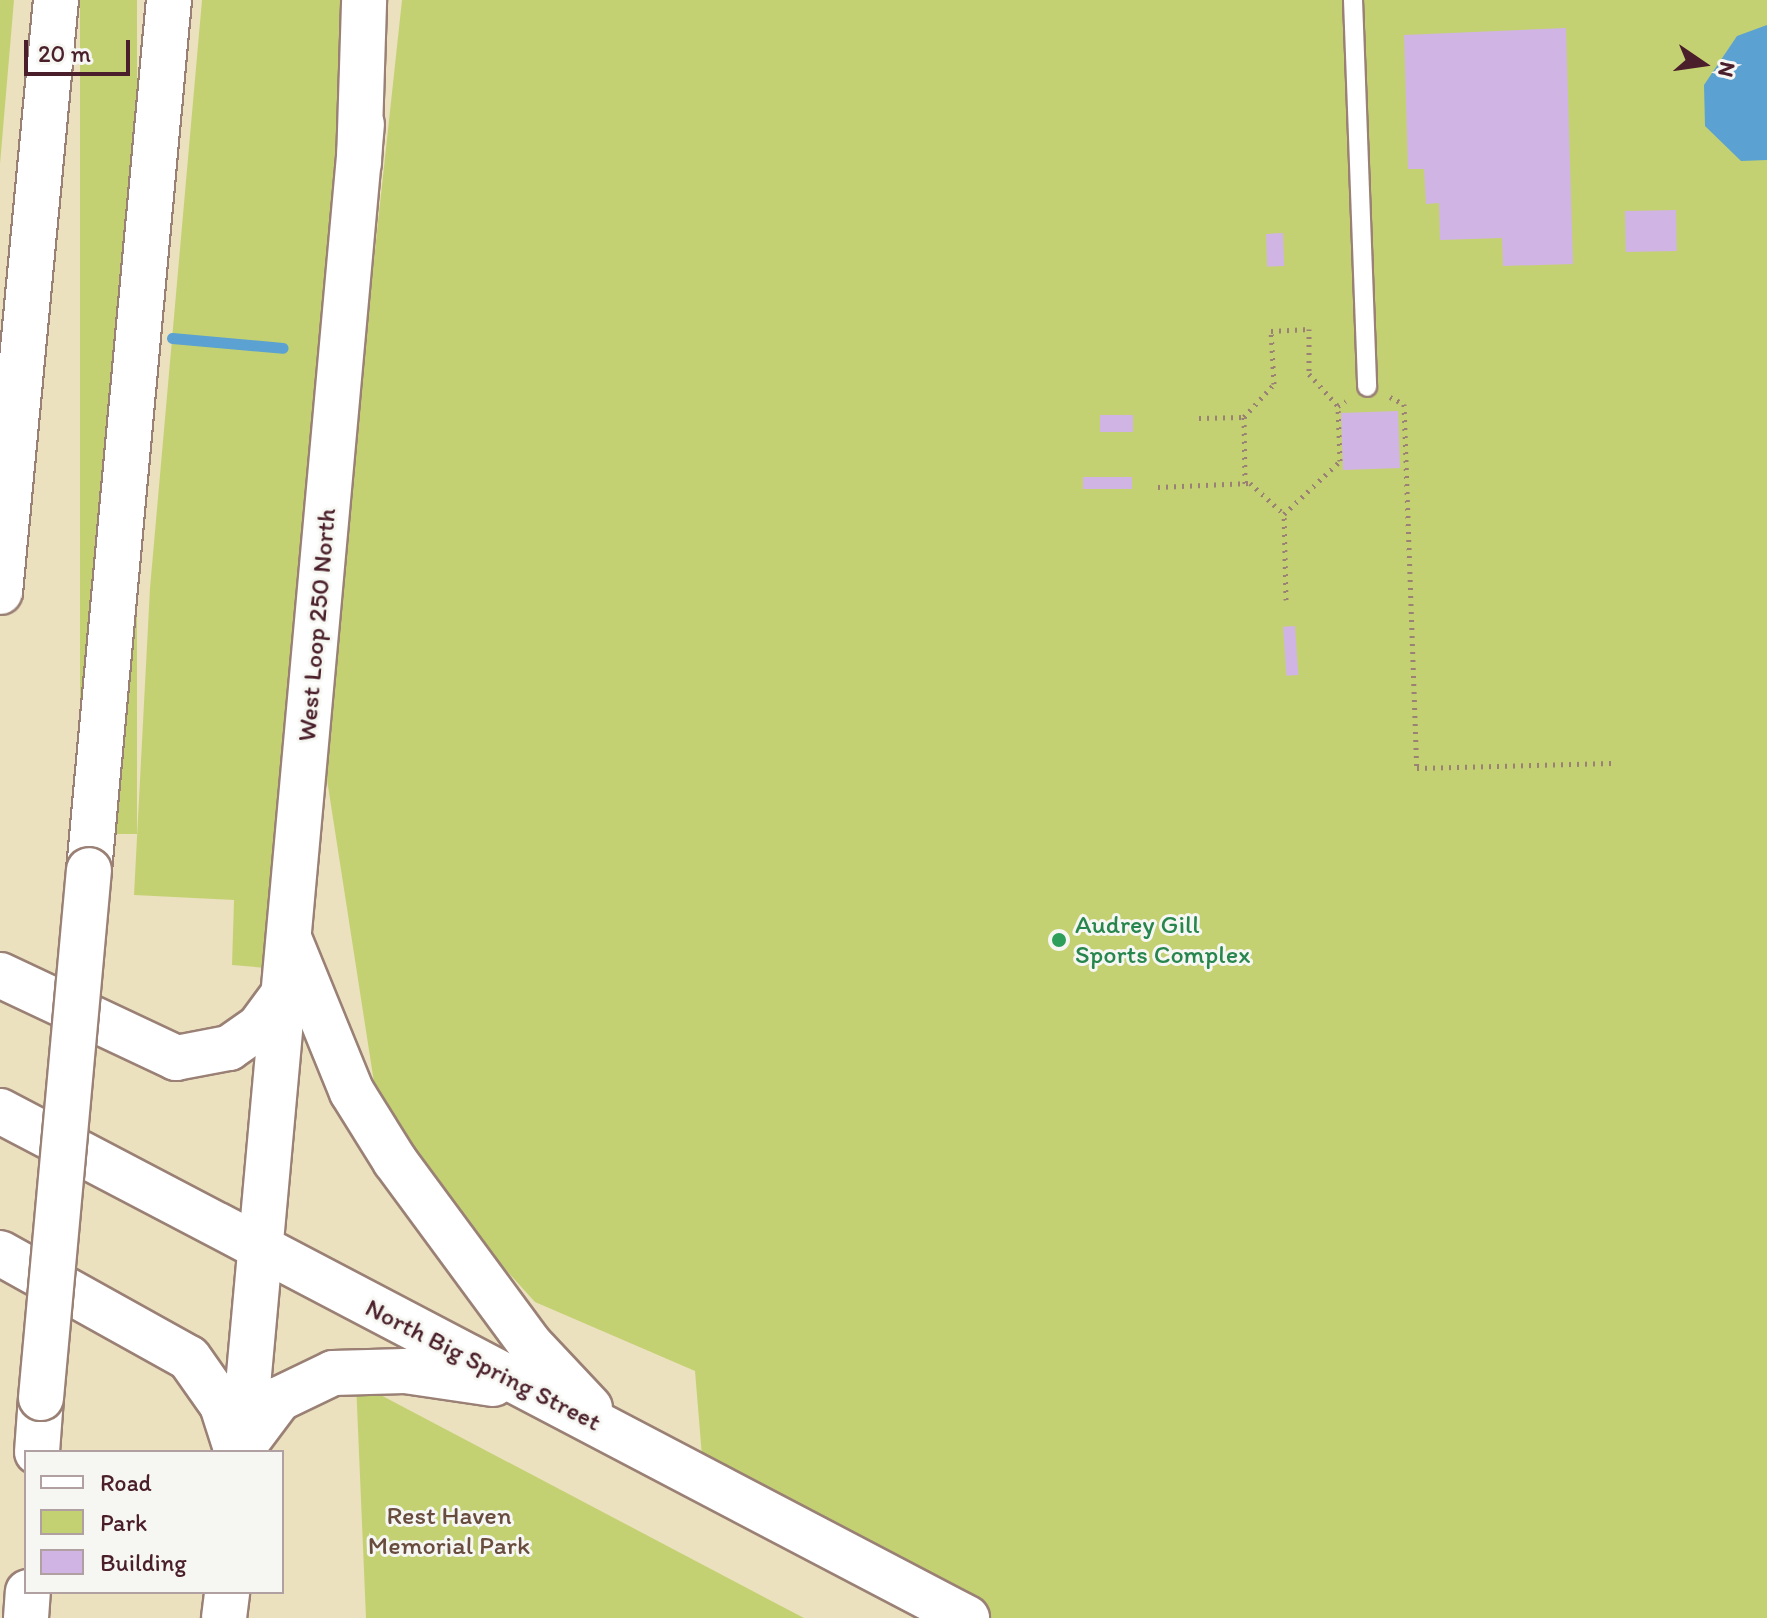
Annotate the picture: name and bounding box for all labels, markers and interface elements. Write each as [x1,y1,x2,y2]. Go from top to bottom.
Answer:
scale bar [28,24,134,74]
north arrow [1663,24,1743,104]
text: 20 m [38,39,91,68]
text: N [1712,59,1742,80]
street label: West Loop 250 North [291,507,343,743]
place label: Audrey Gill Sports Complex [1075,909,1251,970]
marker: Audrey Gill Sports Complex [1050,931,1068,949]
street label: North Big Spring Street [360,1292,606,1438]
legend [24,1450,284,1594]
text: Road [100,1468,152,1497]
park label: Rest Haven Memorial Park [368,1500,530,1562]
text: Park [100,1508,147,1537]
text: Building [100,1548,187,1577]

